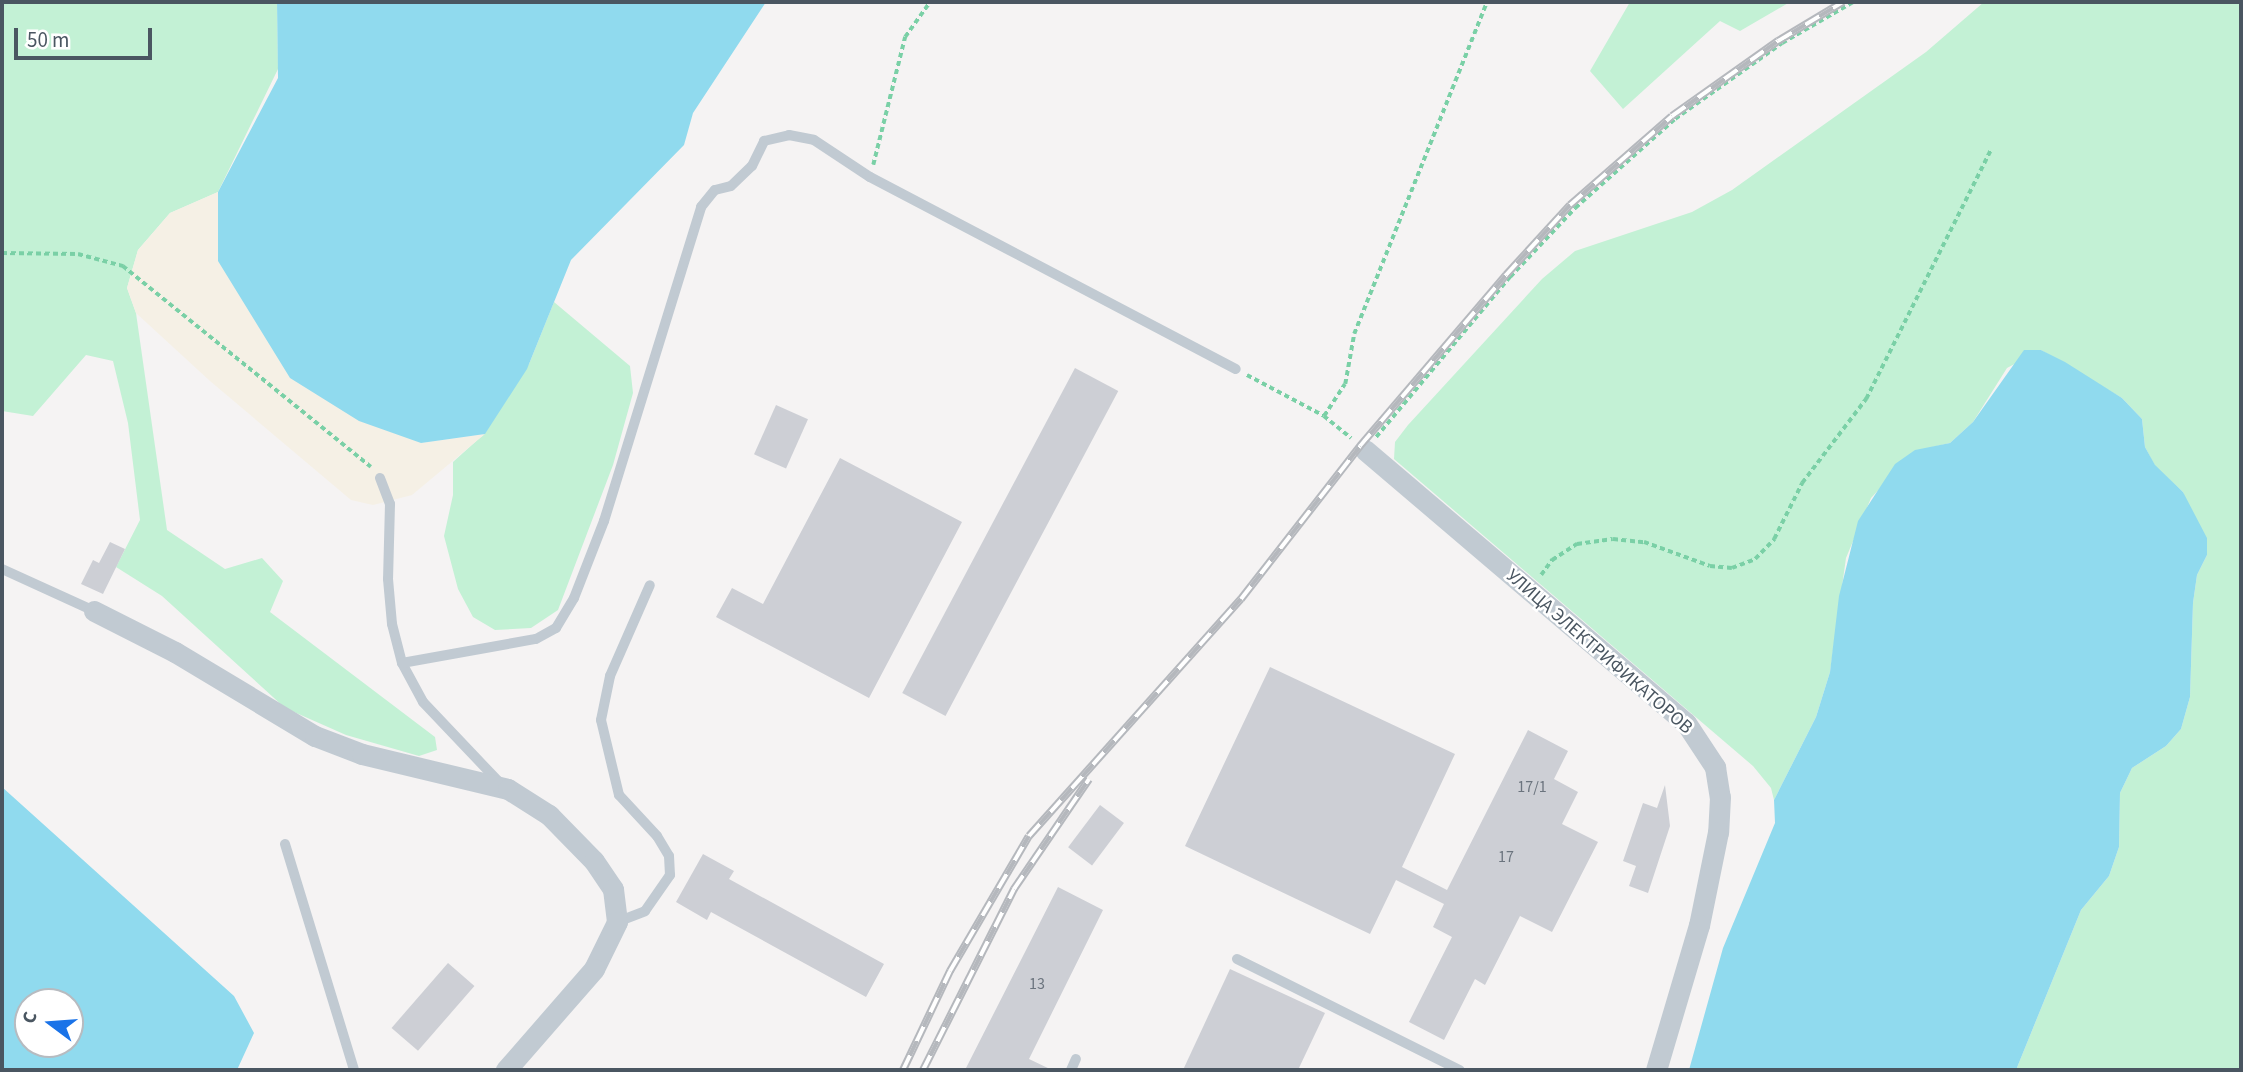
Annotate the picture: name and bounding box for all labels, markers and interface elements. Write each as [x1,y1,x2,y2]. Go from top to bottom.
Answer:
scale bar [18,14,156,58]
text: 50 m [27,25,69,55]
street label: УЛИЦА ЭЛЕКТРИФИКАТОРОВ [1501,565,1697,739]
house number: 17/1 [1517,777,1547,797]
house number: 17 [1498,847,1514,867]
house number: 13 [1029,974,1045,994]
north arrow [14,988,84,1058]
text: С [16,1009,45,1027]

